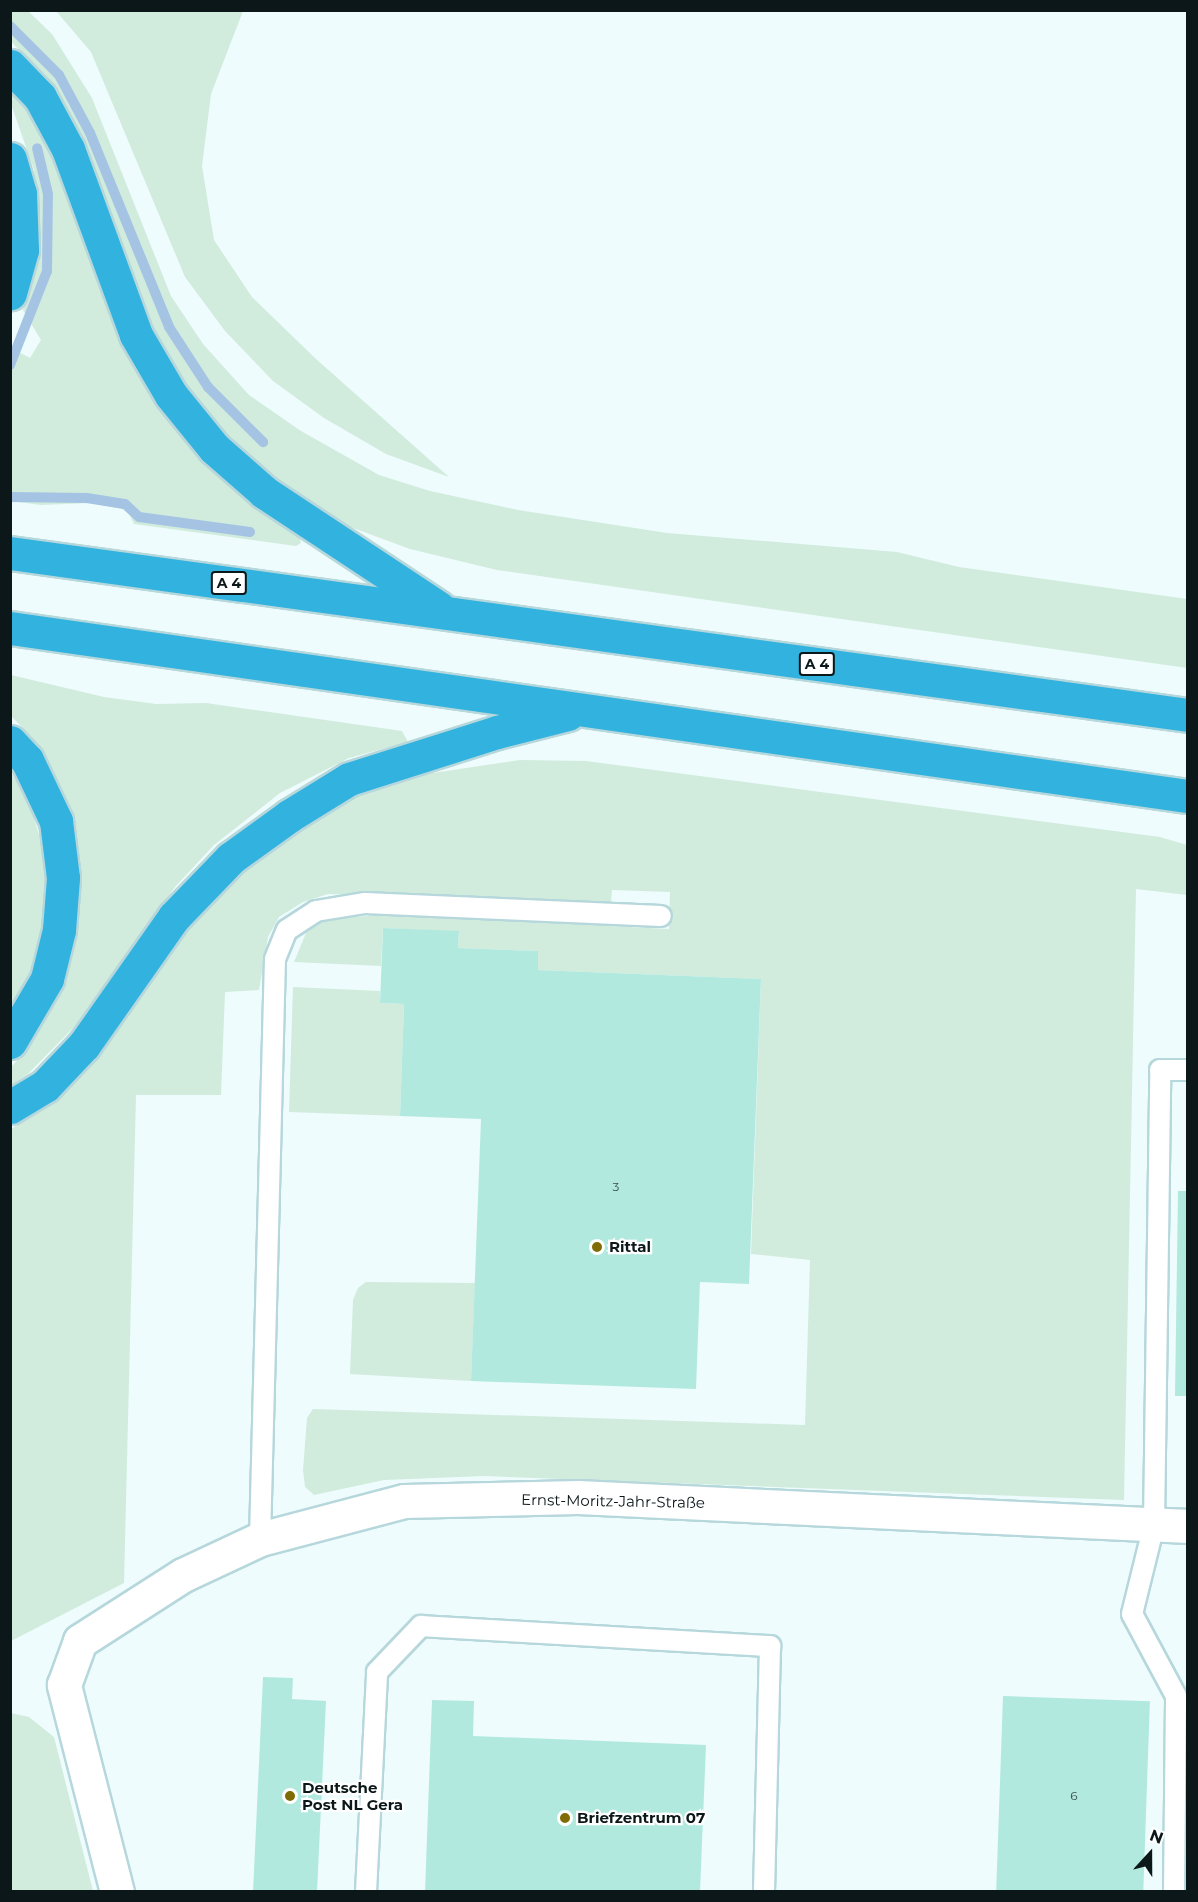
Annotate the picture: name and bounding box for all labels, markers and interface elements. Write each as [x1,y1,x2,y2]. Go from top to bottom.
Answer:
road number: A 4 [210,572,248,594]
road number: A 4 [798,653,836,675]
house number: 3 [613,1180,619,1194]
place label: Rittal [609,1238,651,1256]
marker: Rittal [590,1240,604,1254]
street label: Ernst-Moritz-Jahr-Straße [521,1490,705,1512]
place label: Deutsche Post NL Gera [302,1778,403,1813]
marker: Deutsche Post NL Gera [283,1789,297,1803]
house number: 6 [1070,1789,1078,1803]
place label: Briefzentrum 07 [577,1809,705,1827]
marker: Briefzentrum 07 [558,1811,572,1825]
north arrow [1120,1824,1180,1884]
text: N [1147,1826,1166,1848]

